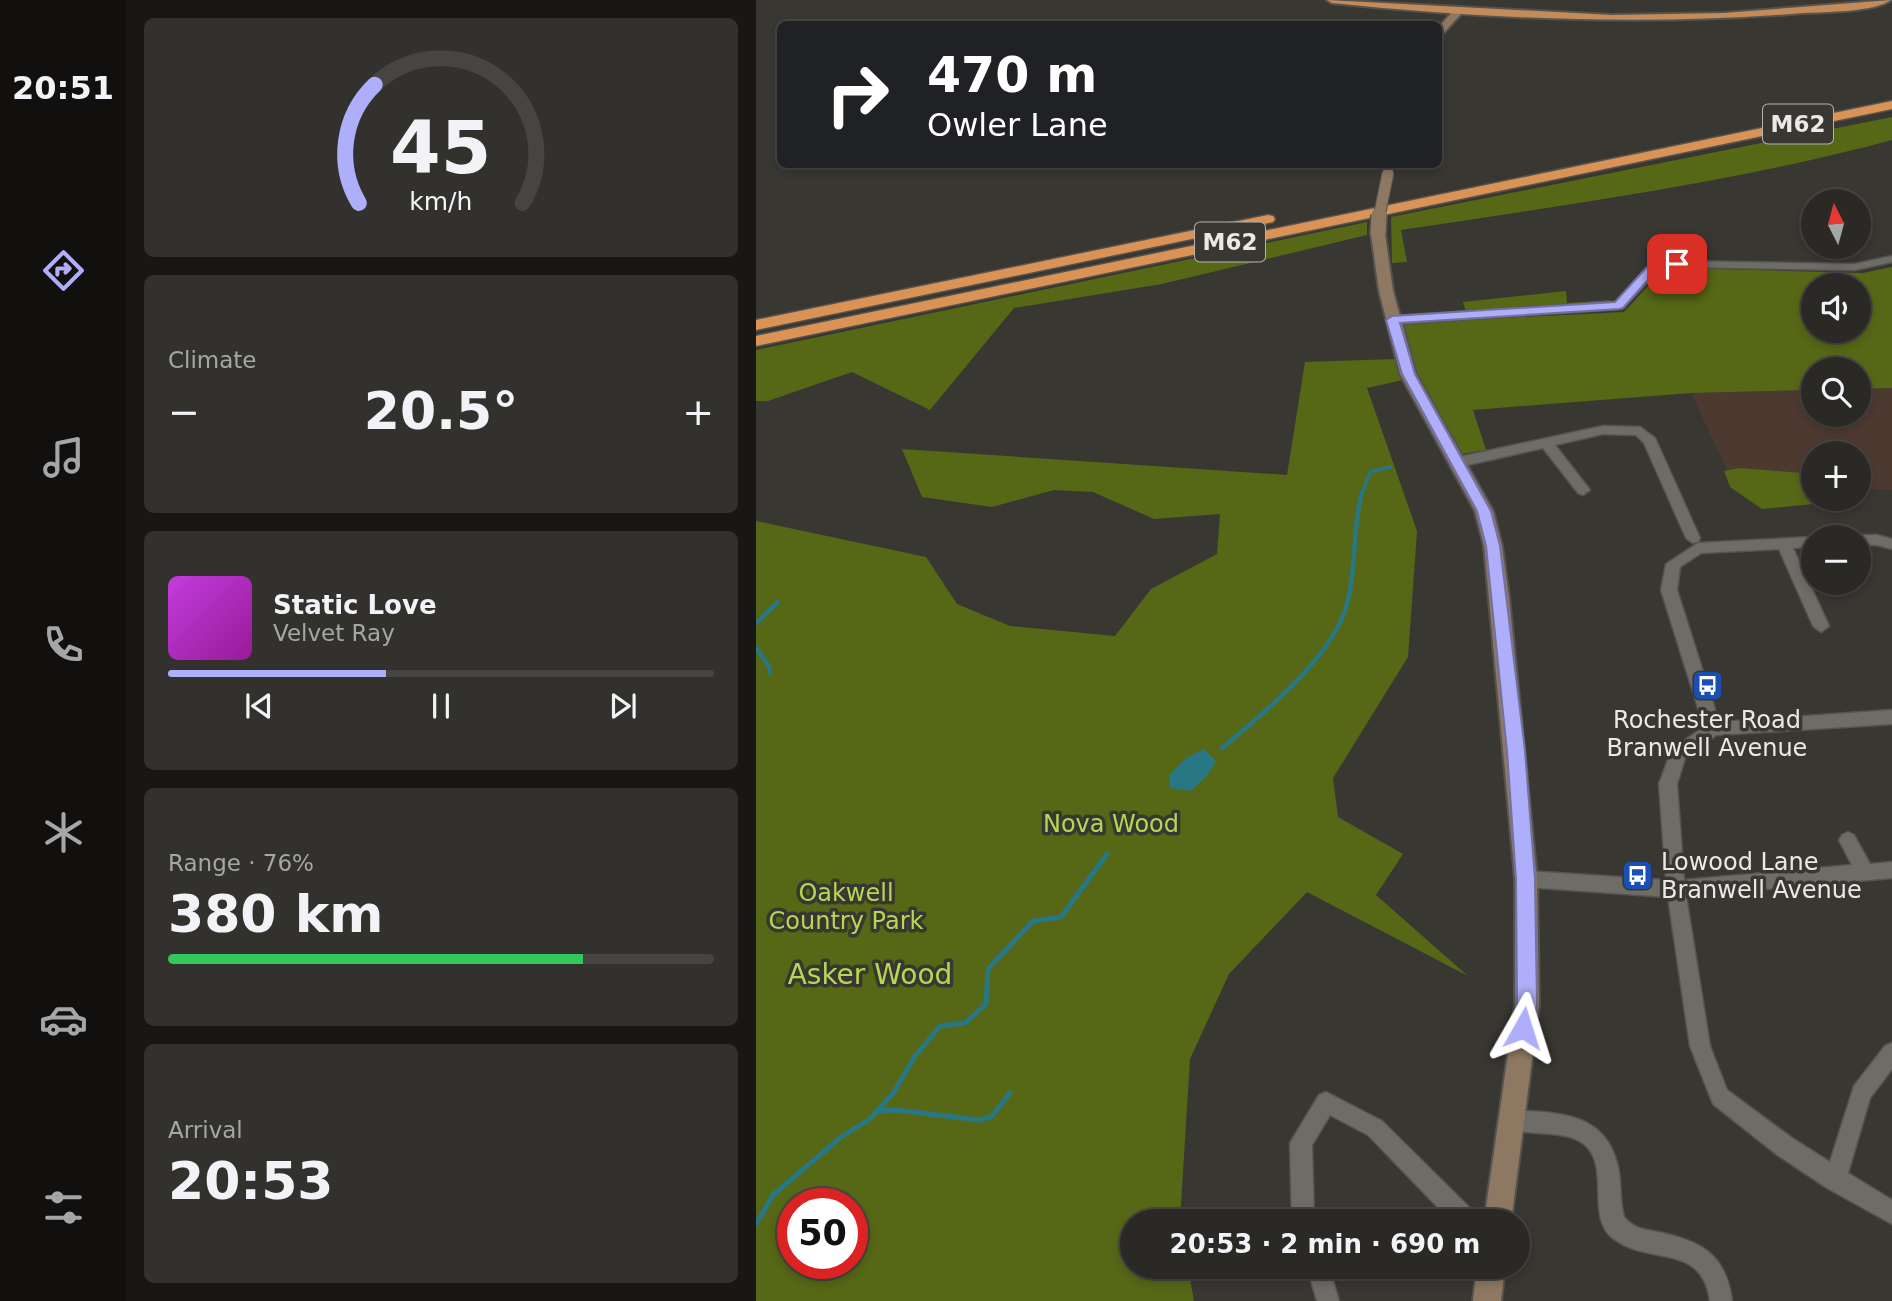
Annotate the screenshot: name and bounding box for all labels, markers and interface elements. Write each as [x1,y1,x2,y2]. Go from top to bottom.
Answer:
text: 470 m [927,47,1097,104]
icon: right [812,49,903,140]
text: 20:51 [12,69,114,107]
road number: M62 [1763,105,1833,144]
text: 45 [390,106,492,191]
text: Owler Lane [927,106,1108,144]
text: km/h [409,187,473,216]
north arrow [1801,189,1871,259]
map controls [1801,189,1871,595]
road number: M62 [1195,222,1265,262]
pin [1647,234,1707,294]
icon: arrive [1658,245,1696,283]
icon: directions [39,246,88,295]
button: sound [1801,273,1871,343]
text: Climate [168,347,257,373]
button: search [1801,357,1871,427]
text: 20.5° [364,381,518,441]
text: − [168,390,200,434]
text: + [682,390,714,434]
icon: music [39,433,88,482]
button: + [1801,441,1871,511]
button: − [1801,525,1871,595]
text: Static Love [273,590,437,620]
icon: phone [39,620,88,669]
text: Velvet Ray [273,620,395,646]
bus stop icon: Rochester Road Branwell Avenue [1690,669,1724,703]
icon: previous [240,687,278,725]
icon: pause [422,687,460,725]
icon: next [604,687,642,725]
place label: Rochester Road Branwell Avenue [1607,706,1807,762]
icon: climate [39,808,88,857]
park label: Nova Wood [1043,810,1179,838]
place label: Lowood Lane Branwell Avenue [1661,848,1862,904]
text: Range · 76% [168,850,314,876]
bus stop icon: Lowood Lane Branwell Avenue [1621,859,1655,893]
park label: Oakwell Country Park [769,879,924,935]
text: 380 km [168,884,383,944]
park label: Asker Wood [788,958,952,991]
position arrow [1486,991,1560,1065]
icon: car [39,995,88,1044]
text: Arrival [168,1117,243,1143]
text: 20:53 [168,1151,334,1211]
icon: filters [39,1183,88,1232]
speed limit sign: 50 [777,1188,868,1279]
text: 20:53 · 2 min · 690 m [1170,1229,1480,1259]

